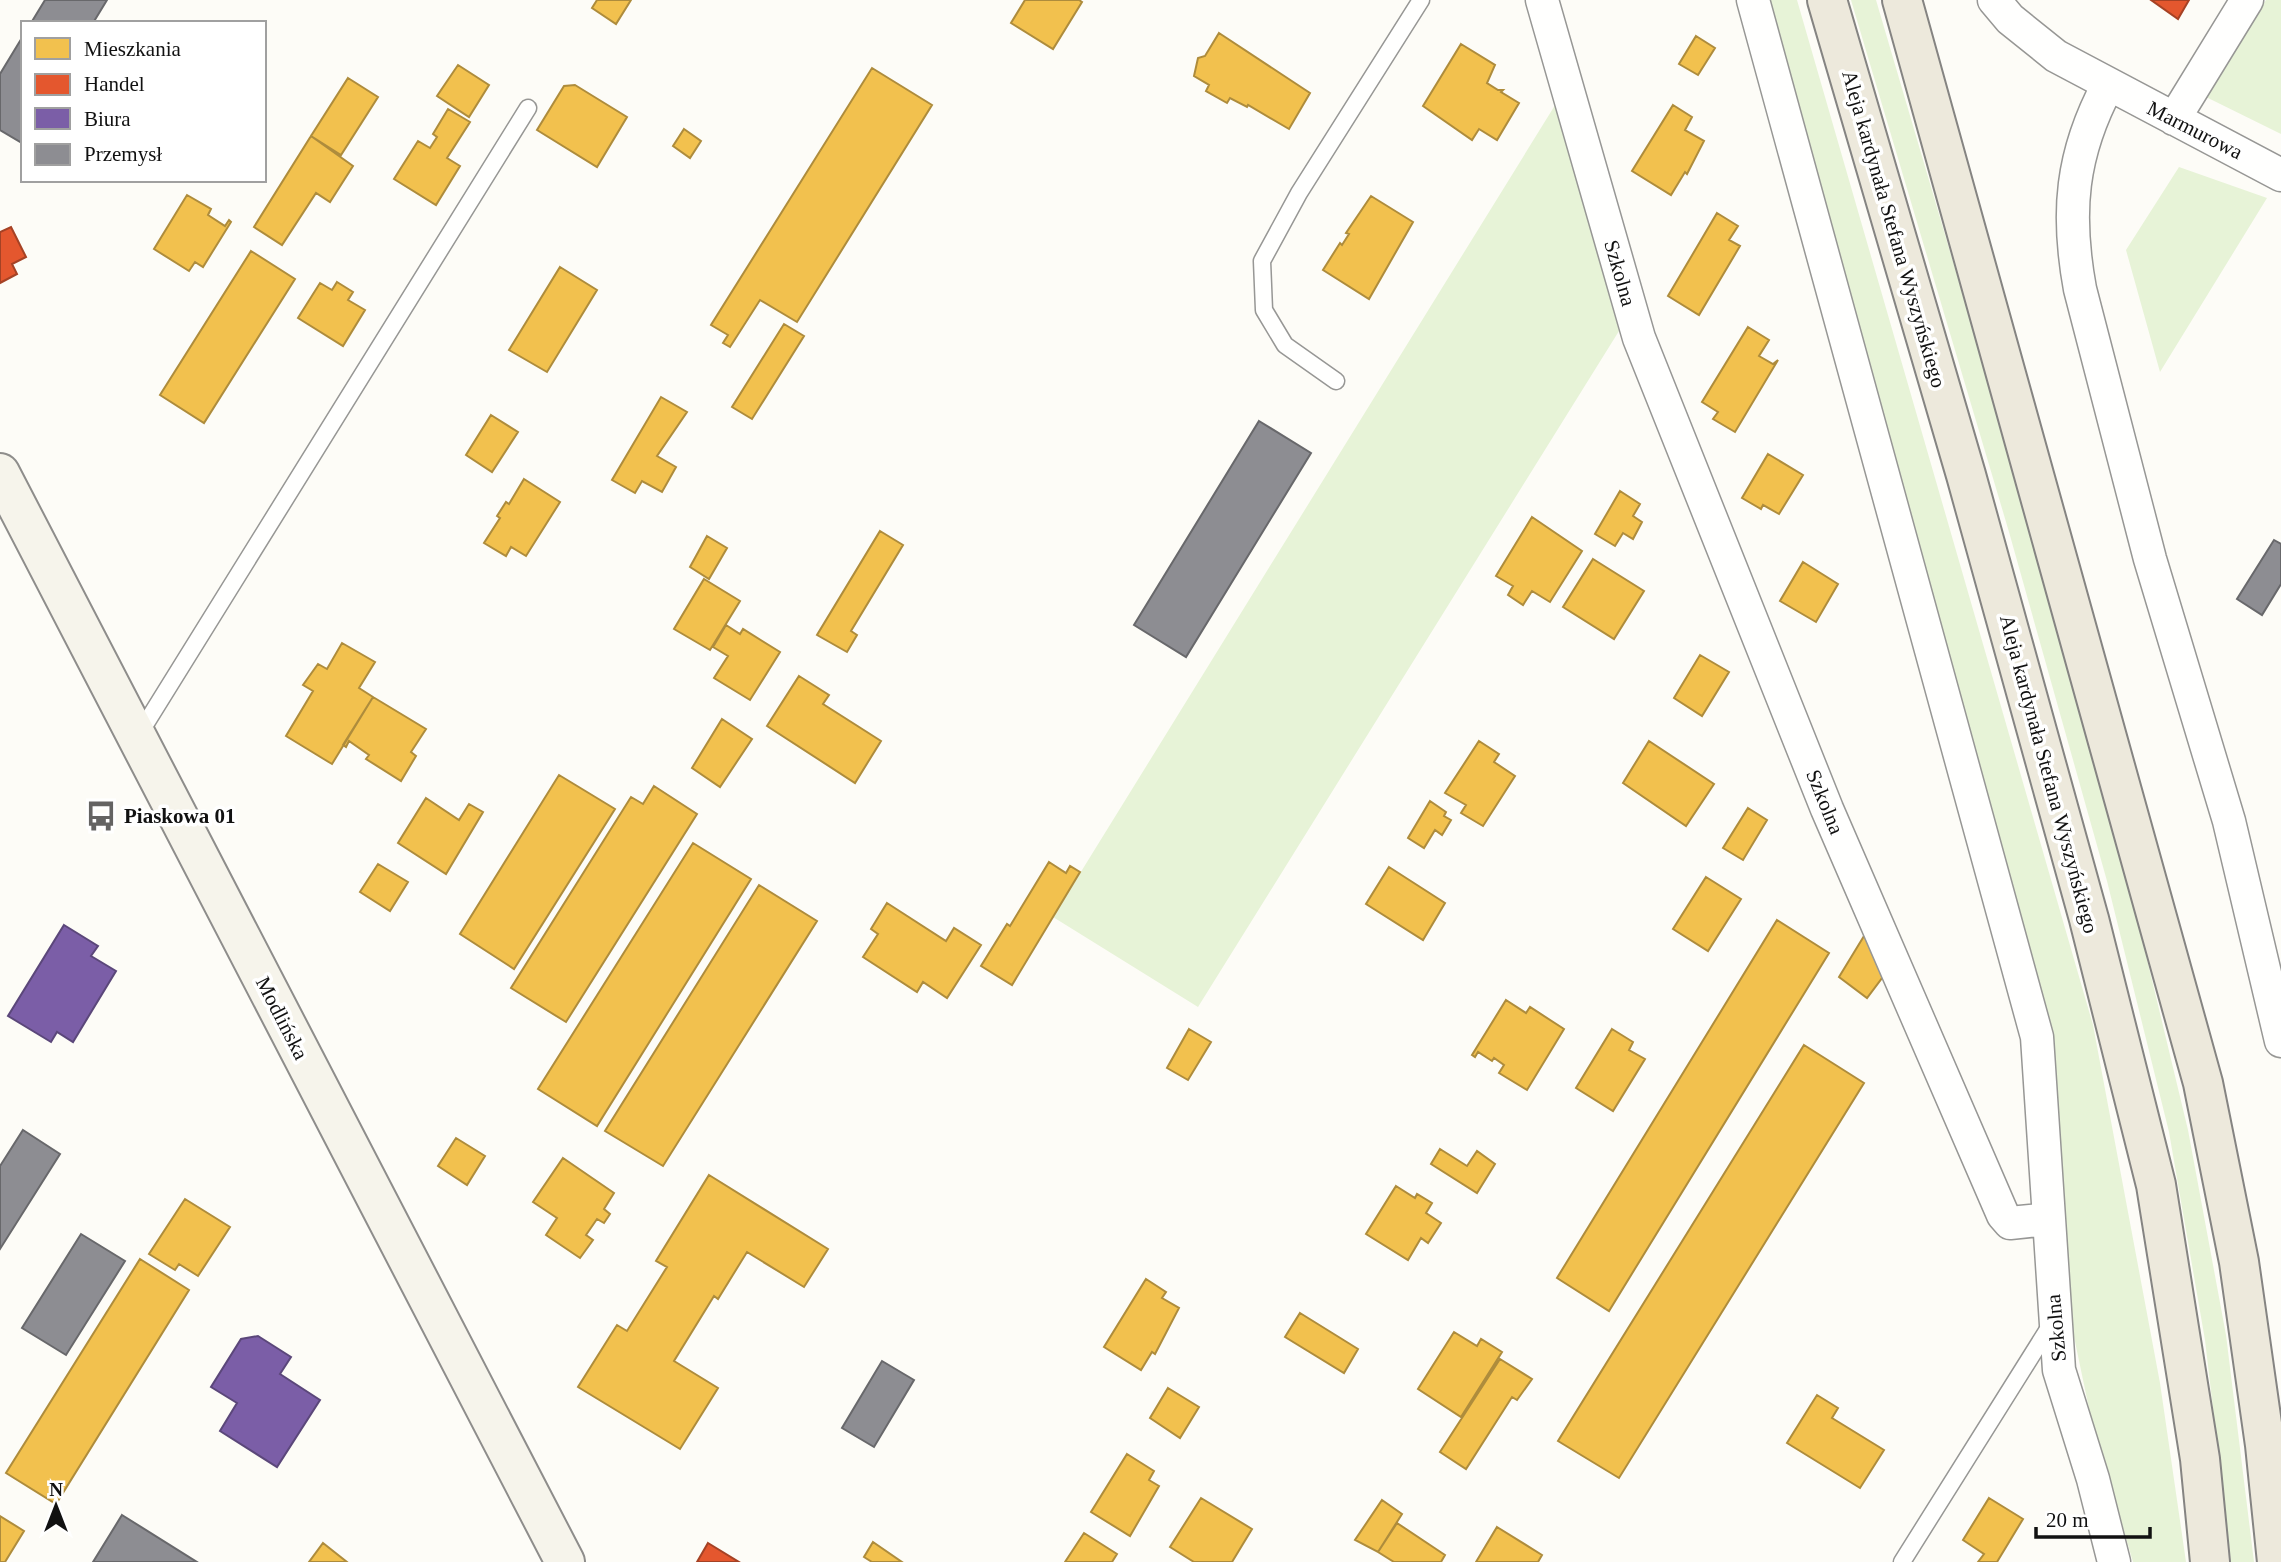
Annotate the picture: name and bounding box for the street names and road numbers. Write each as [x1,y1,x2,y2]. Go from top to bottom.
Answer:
street label: Aleja kardynała Stefana Wyszyńskiego [1837,68,1951,390]
street label: Marmurowa [2143,96,2247,165]
street label: Szkolna [1599,237,1641,309]
street label: Aleja kardynała Stefana Wyszyńskiego [1995,612,2103,936]
street label: Szkolna [1801,766,1849,838]
street label: Modlińska [251,973,313,1064]
street label: Szkolna [2041,1293,2071,1363]

